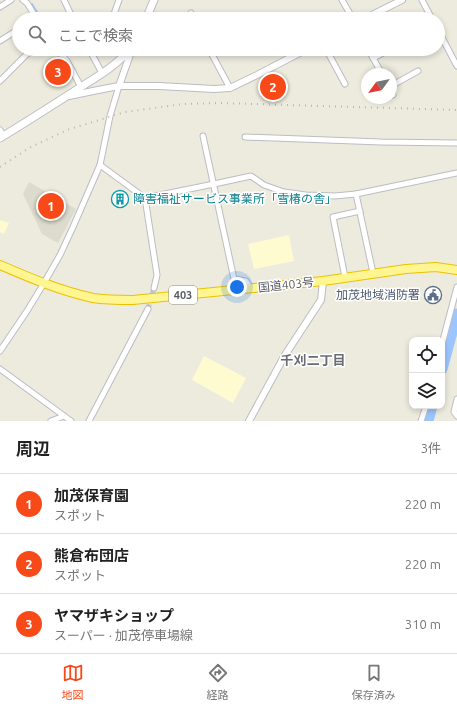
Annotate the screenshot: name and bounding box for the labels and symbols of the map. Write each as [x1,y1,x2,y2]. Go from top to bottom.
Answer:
pin: 3 [45,57,71,87]
north arrow [361,68,397,104]
pin: 2 [260,72,286,102]
building icon: 障害福祉サービス事業所「雪椿の舎」 [110,189,130,209]
pin: 1 [38,191,64,221]
place label: 障害福祉サービス事業所「雪椿の舎」 [133,192,337,205]
street label: 国道403号 [257,275,315,294]
your location [227,277,247,297]
public building icon: 加茂地域消防署 [423,285,443,305]
road number: 403 [169,286,197,304]
place label: 加茂地域消防署 [336,288,420,301]
district label: 千刈二丁目 [280,353,346,367]

